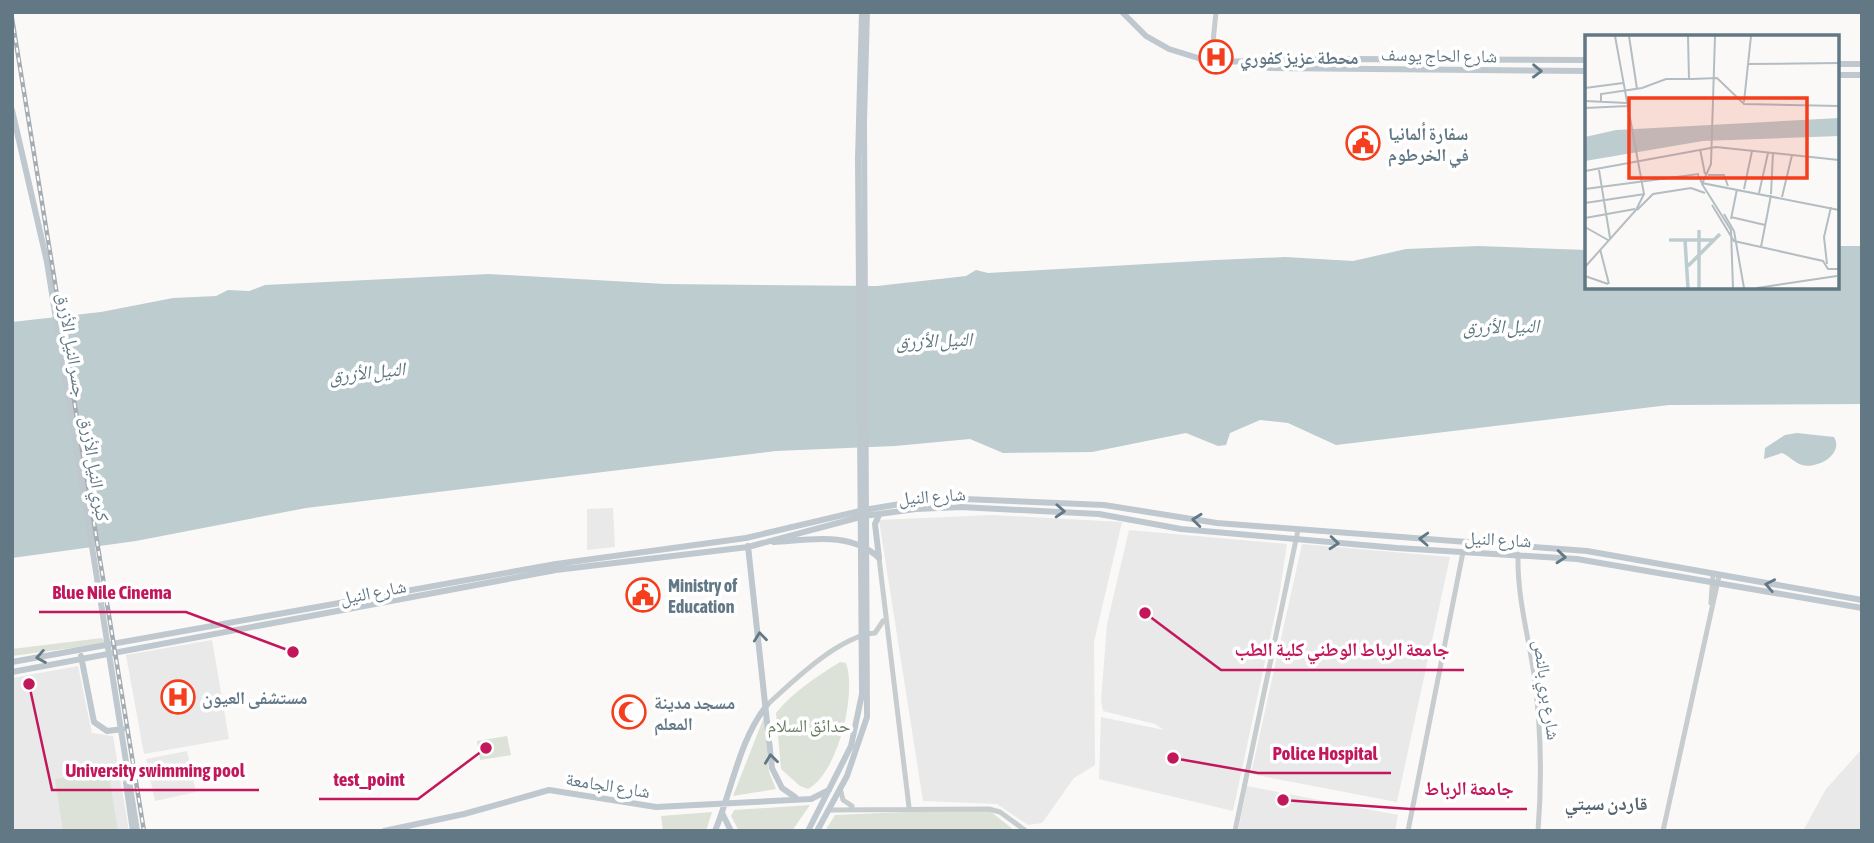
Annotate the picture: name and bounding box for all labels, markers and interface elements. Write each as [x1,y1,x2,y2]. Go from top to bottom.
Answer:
inset map [1585,35,1839,289]
hospital icon: محطة عزيز كفوري [1197,38,1235,76]
street label: شارع الحاج يوسف [1381,43,1497,69]
place label: محطة عزيز كفوري [1240,47,1358,72]
one-way arrow [1532,63,1543,78]
place label: سفارة ألمانيا في الخرطوم [1388,122,1469,169]
public building icon: سفارة ألمانيا في الخرطوم [1344,124,1382,162]
street label: جسر النيل الأزرق [52,291,91,399]
water label: النيل الأزرق [1463,314,1541,339]
water label: النيل الأزرق [896,328,974,353]
water label: النيل الأزرق [328,357,408,388]
street label: كبري النيل الأزرق [72,415,114,524]
street label: شارع النيل [898,483,966,510]
one-way arrow [1054,503,1065,518]
one-way arrow [1191,513,1203,528]
street label: شارع النيل [1464,527,1532,552]
one-way arrow [1418,532,1429,547]
one-way arrow [1328,535,1340,550]
one-way arrow [1555,550,1567,565]
callout: Blue Nile Cinema [39,572,186,612]
street label: شارع النيل [338,575,408,610]
place label: Ministry of Education [668,575,738,617]
public building icon: Ministry of Education [624,576,662,614]
one-way arrow [1764,579,1776,594]
text: Blue Nile Cinema [52,581,172,603]
callout: جامعة الرباط الوطني كلية الطب [1221,630,1464,670]
one-way arrow [753,632,768,643]
text: جامعة الرباط الوطني كلية الطب [1234,638,1450,665]
street label: شارع بري بالنص [1525,639,1564,742]
one-way arrow [36,649,47,664]
hospital icon: مستشفى العيون [159,678,197,716]
place label: مستشفى العيون [202,687,308,709]
place label: مسجد مدينة المعلم [654,692,735,736]
mosque icon: مسجد مدينة المعلم [610,693,648,731]
park label: حدائق السلام [767,715,851,738]
callout: Police Hospital [1258,733,1391,773]
text: Police Hospital [1272,742,1379,764]
callout: University swimming pool [52,750,259,790]
one-way arrow [764,753,779,764]
text: University swimming pool [65,759,246,781]
callout: test_point [319,759,418,799]
text: test_point [332,768,405,790]
street label: شارع الجامعة [564,768,652,803]
callout: جامعة الرباط [1410,769,1527,809]
text: جامعة الرباط [1424,777,1514,800]
district label: قاردن سيتي [1564,792,1648,819]

